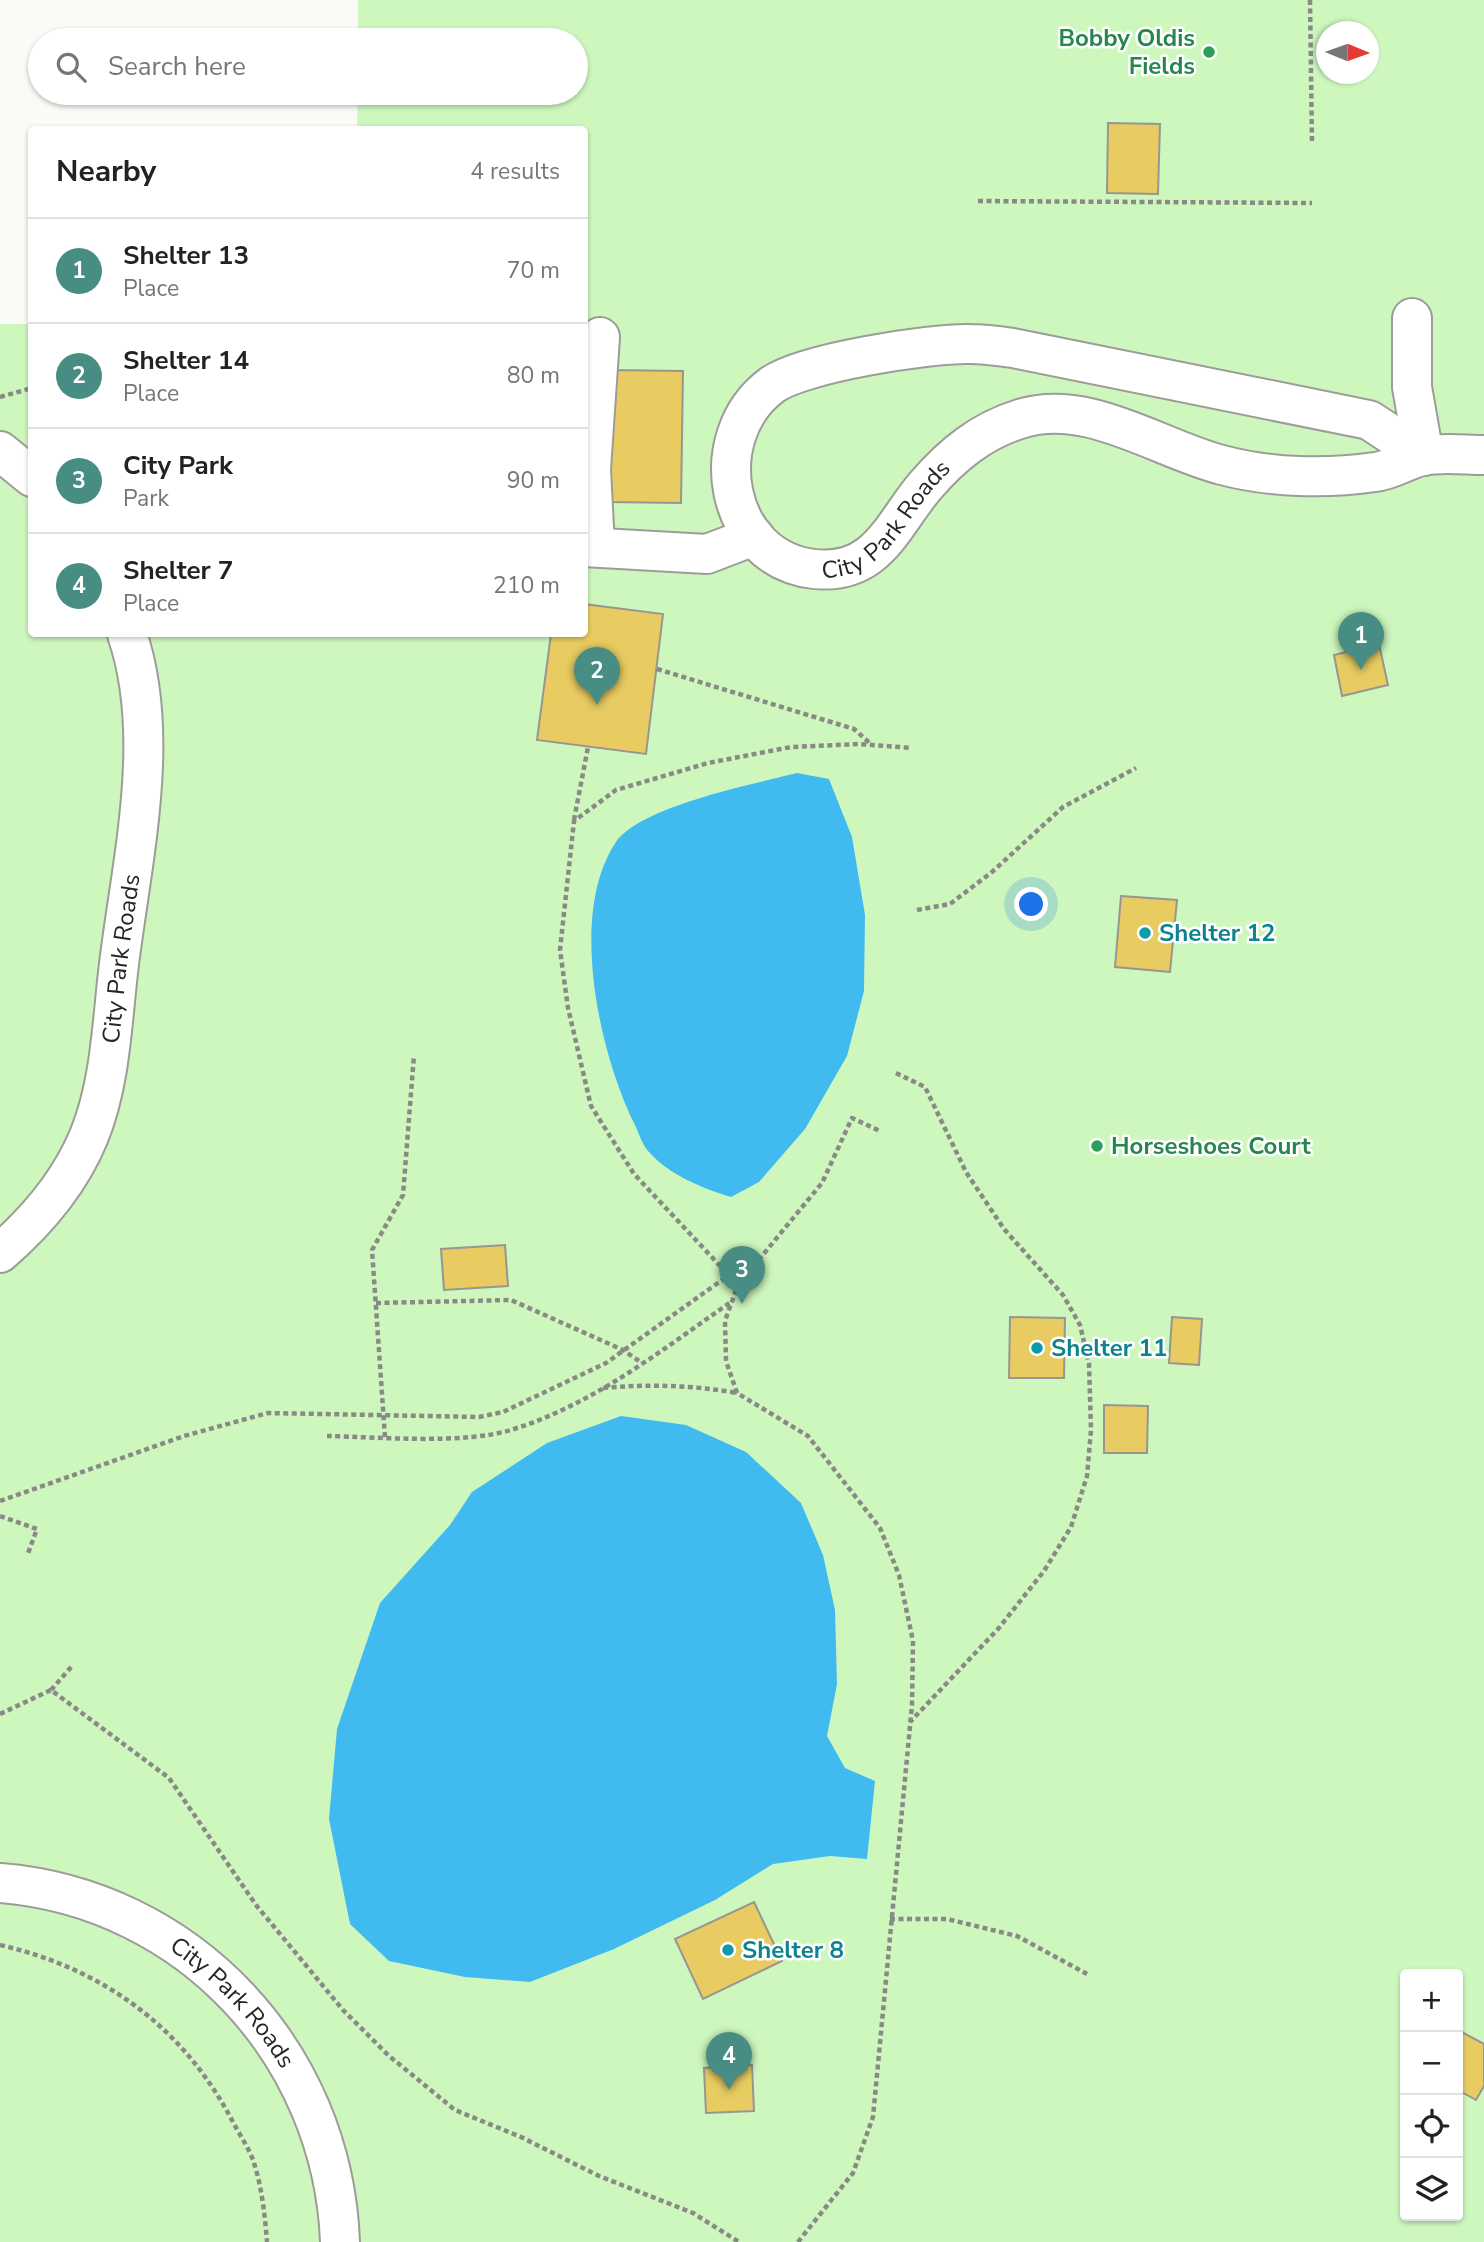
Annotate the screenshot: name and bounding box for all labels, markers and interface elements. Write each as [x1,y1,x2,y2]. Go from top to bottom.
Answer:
north arrow [1316,21,1379,84]
place label: Bobby Oldis Fields [1058,22,1195,82]
search box [28,28,588,105]
marker: Bobby Oldis Fields [1201,44,1217,60]
icon: search [52,48,90,86]
text: Search here [108,49,246,84]
text: Nearby [56,151,156,192]
text: 4 results [470,156,560,187]
text: Shelter 13 [123,238,249,273]
text: 1 [72,255,86,286]
text: 70 m [507,255,560,286]
text: Place [123,273,179,304]
text: Shelter 14 [123,343,249,378]
text: 2 [72,360,86,391]
text: 80 m [507,360,560,391]
text: Place [123,378,179,409]
text: City Park [123,448,233,483]
street label: City Park Roads [821,453,957,586]
text: 3 [72,465,86,496]
text: 90 m [507,465,560,496]
text: Park [123,483,169,514]
text: Shelter 7 [123,553,233,588]
text: 4 [72,570,86,601]
text: 210 m [493,570,560,601]
text: Place [123,588,179,619]
pin: 1 [1338,612,1384,670]
pin: 2 [574,647,620,705]
street label: City Park Roads [95,872,148,1045]
your location [1014,887,1048,921]
place label: Shelter 12 [1159,917,1275,949]
marker: Shelter 12 [1137,925,1153,941]
place label: Horseshoes Court [1111,1130,1311,1162]
marker: Horseshoes Court [1089,1138,1105,1154]
pin: 3 [719,1246,765,1304]
place label: Shelter 11 [1051,1332,1167,1364]
marker: Shelter 11 [1029,1340,1045,1356]
street label: City Park Roads [164,1929,303,2074]
place label: Shelter 8 [742,1934,844,1966]
marker: Shelter 8 [720,1942,736,1958]
map controls [1400,1969,1463,2221]
button: + [1400,1969,1463,2032]
pin: 4 [706,2032,752,2090]
button: − [1400,2032,1463,2095]
button: locate [1400,2095,1463,2158]
button: layers [1400,2158,1463,2221]

